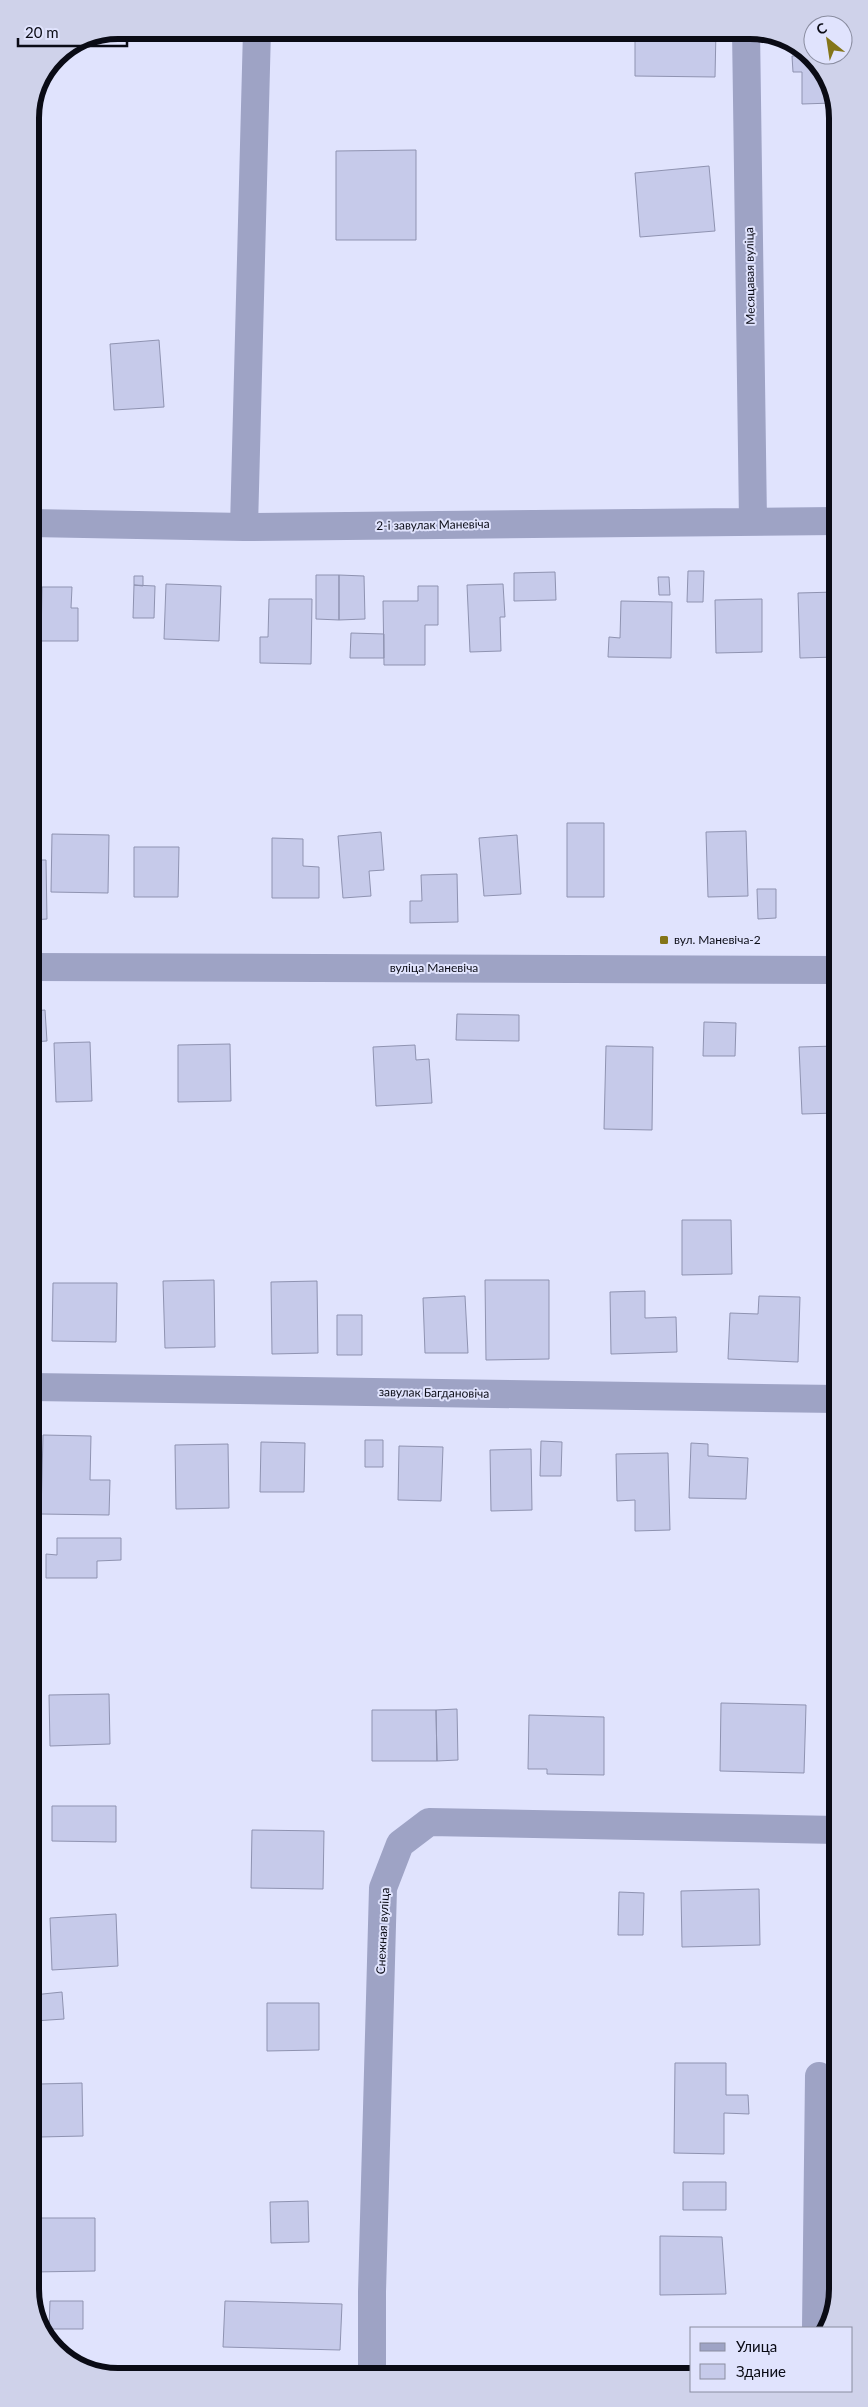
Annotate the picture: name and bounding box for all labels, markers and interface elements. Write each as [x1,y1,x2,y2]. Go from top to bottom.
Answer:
scale bar [18,15,126,47]
north arrow [803,15,853,65]
text: С [813,18,830,38]
text: 20 m [25,23,59,41]
street label: Месяцавая вуліца [741,227,758,325]
street label: 2-і завулак Маневіча [376,516,490,533]
place label: вул. Маневіча-2 [674,932,761,947]
marker: вул. Маневіча-2 [658,934,670,946]
street label: вуліца Маневіча [390,960,478,975]
street label: завулак Багдановіча [379,1384,489,1401]
street label: Снежная вуліца [373,1887,392,1975]
legend [690,2327,853,2392]
text: Улица [736,2337,777,2355]
text: Здание [736,2362,786,2380]

